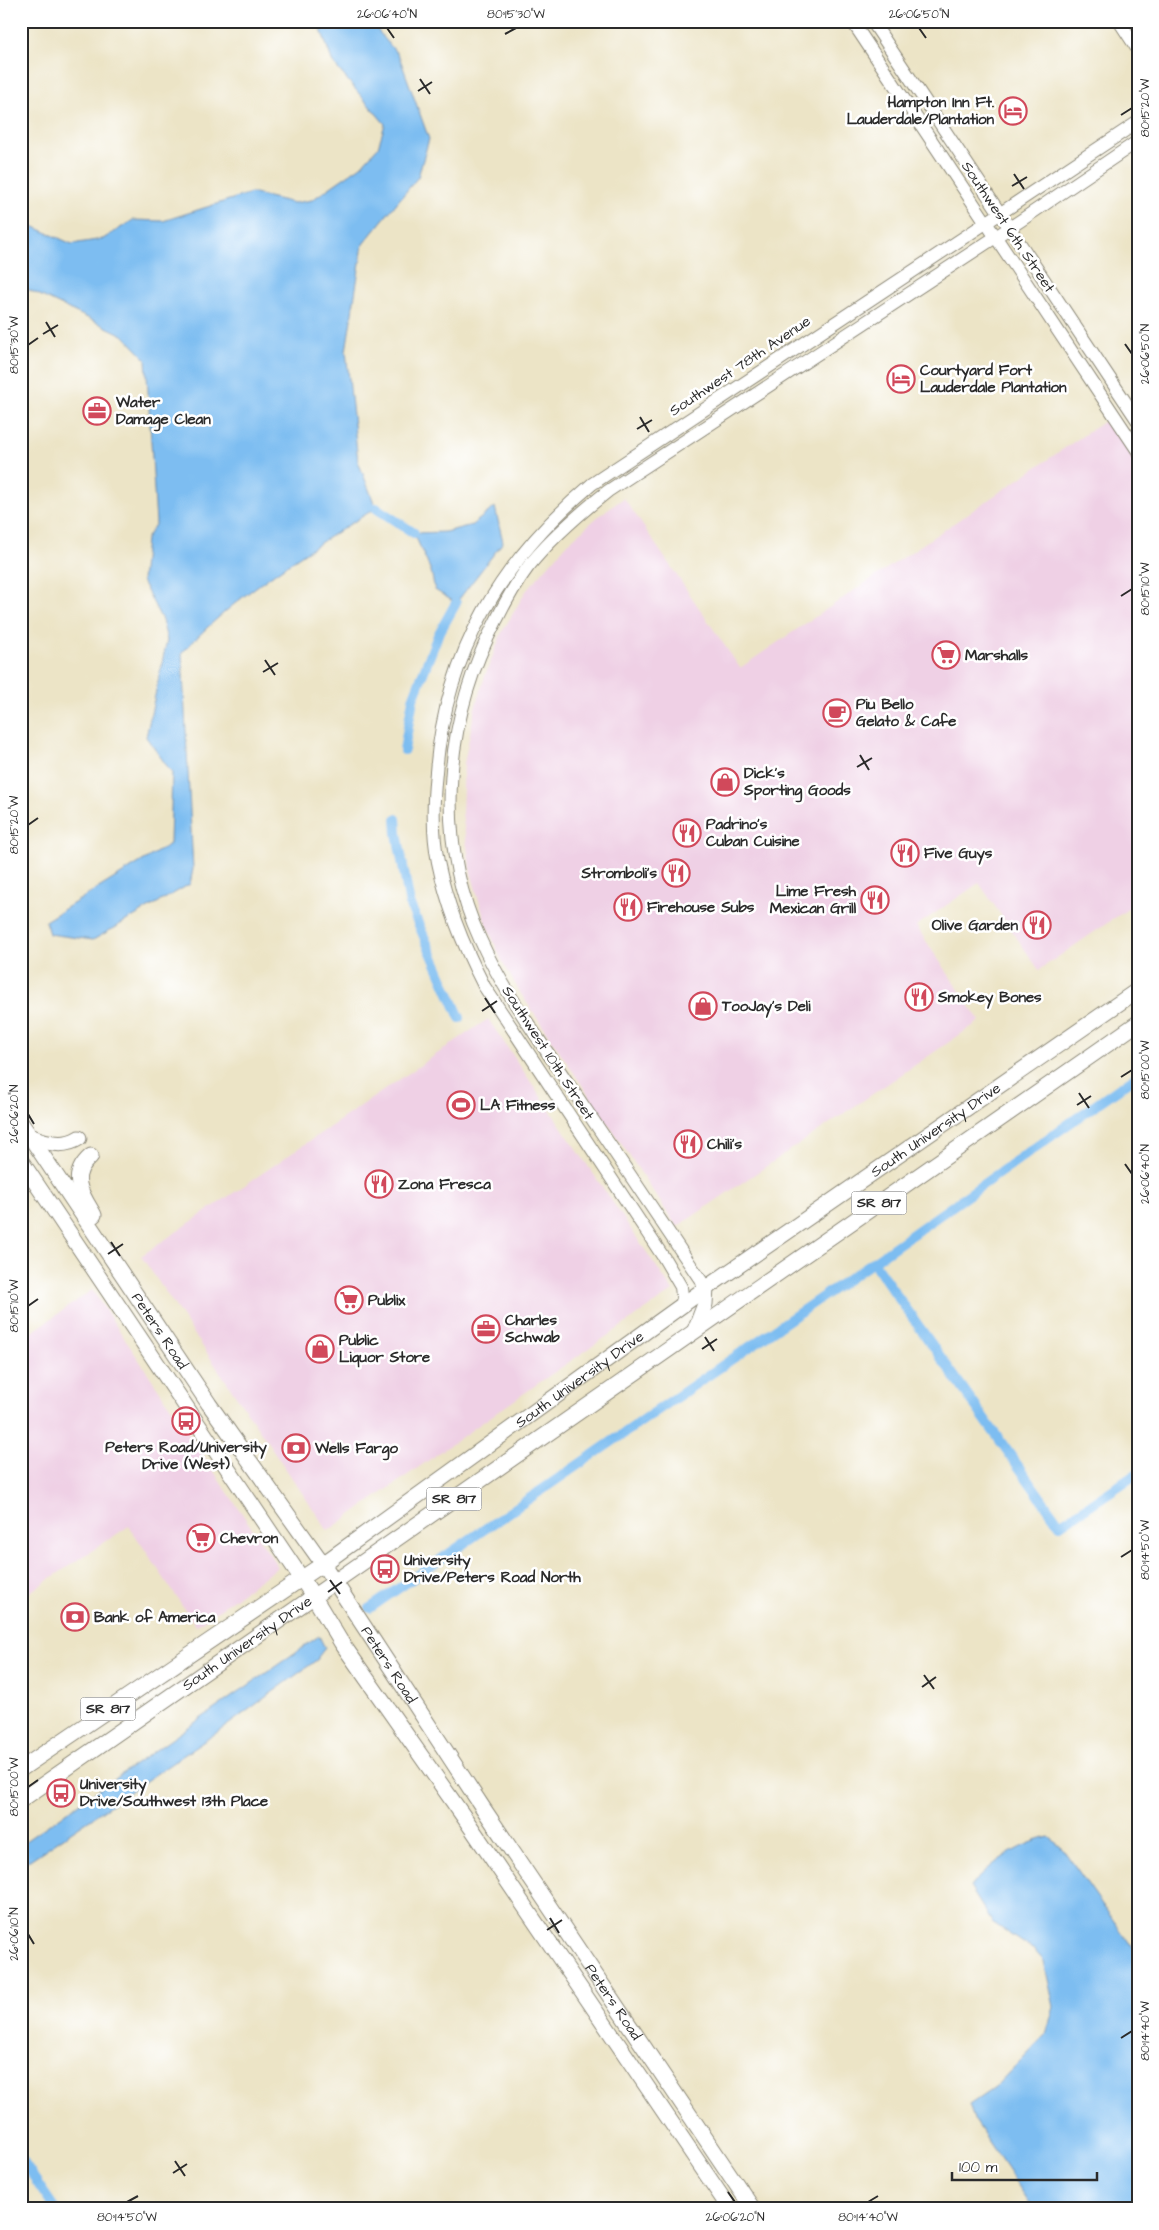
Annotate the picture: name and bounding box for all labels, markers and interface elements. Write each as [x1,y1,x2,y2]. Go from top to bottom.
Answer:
text: 26°06'40"N [357,6,418,23]
text: 80°15'30"W [487,6,546,23]
text: 26°06'50"N [889,6,950,23]
text: 80°15'20"W [1137,78,1154,137]
place label: Hampton Inn Ft. Lauderdale/Plantation [847,92,994,130]
hotel icon: Hampton Inn Ft. Lauderdale/Plantation [998,96,1028,126]
street label: Southwest 6th Street [956,157,1060,297]
street label: Southwest 78th Avenue [665,311,815,421]
text: 80°15'30"W [6,315,23,374]
text: 26°06'50"N [1137,323,1154,384]
place label: Courtyard Fort Lauderdale Plantation [920,360,1067,398]
hotel icon: Courtyard Fort Lauderdale Plantation [886,364,916,394]
place label: Water Damage Clean [115,392,211,432]
office icon: Water Damage Clean [82,396,112,426]
text: 80°15'10"W [1137,562,1154,616]
supermarket icon: Marshalls [931,640,961,670]
place label: Marshalls [965,645,1029,666]
place label: Piu Bello Gelato & Cafe [856,694,956,732]
cafe icon: Piu Bello Gelato & Cafe [822,698,852,728]
place label: Dick's Sporting Goods [743,763,851,803]
shop icon: Dick's Sporting Goods [710,767,740,797]
text: 80°15'20"W [6,795,23,854]
place label: Padrino's Cuban Cuisine [706,814,800,852]
restaurant icon: Padrino's Cuban Cuisine [672,818,702,848]
restaurant icon: Five Guys [890,838,920,868]
place label: Five Guys [924,843,993,865]
restaurant icon: Stromboli's [661,858,691,888]
place label: Stromboli's [580,863,657,884]
place label: Lime Fresh Mexican Grill [770,881,857,919]
restaurant icon: Lime Fresh Mexican Grill [860,885,890,915]
restaurant icon: Firehouse Subs [613,892,643,922]
place label: Firehouse Subs [647,897,755,918]
restaurant icon: Olive Garden [1022,910,1052,940]
place label: Olive Garden [932,915,1018,936]
street label: Southwest 10th Street [497,982,599,1124]
restaurant icon: Smokey Bones [904,982,934,1012]
place label: Smokey Bones [937,987,1042,1009]
shop icon: TooJay's Deli [688,991,718,1021]
place label: TooJay's Deli [721,996,811,1018]
text: 80°15'00"W [1137,1040,1154,1100]
street label: South University Drive [866,1077,1005,1182]
text: 26°06'20"N [6,1084,23,1143]
sports icon: LA Fitness [446,1090,476,1120]
place label: LA Fitness [480,1095,556,1116]
restaurant icon: Chili's [673,1129,703,1159]
place label: Chili's [707,1134,742,1155]
text: 26°06'40"N [1137,1143,1154,1204]
restaurant icon: Zona Fresca [364,1169,394,1199]
place label: Zona Fresca [398,1174,491,1195]
road number: SR 817 [852,1192,906,1214]
text: 80°15'10"W [6,1279,23,1333]
supermarket icon: Publix [334,1285,364,1315]
street label: Peters Road [127,1288,193,1374]
place label: Publix [368,1290,406,1311]
place label: Charles Schwab [504,1310,560,1348]
office icon: Charles Schwab [471,1314,501,1344]
street label: South University Drive [511,1326,648,1433]
place label: Public Liquor Store [339,1330,430,1368]
shop icon: Public Liquor Store [305,1334,335,1364]
bus stop icon: Peters Road/University Drive (West) [171,1406,201,1436]
bank icon: Wells Fargo [281,1433,311,1463]
place label: Peters Road/University Drive (West) [105,1437,267,1475]
place label: Wells Fargo [314,1438,399,1461]
road number: SR 817 [426,1488,482,1510]
text: 80°14'50"W [1137,1519,1154,1580]
supermarket icon: Chevron [186,1523,216,1553]
place label: Chevron [220,1528,279,1549]
place label: University Drive/Peters Road North [404,1550,581,1588]
bus stop icon: University Drive/Peters Road North [370,1554,400,1584]
street label: South University Drive [178,1590,316,1696]
bank icon: Bank of America [60,1602,90,1632]
place label: Bank of America [94,1607,216,1628]
street label: Peters Road [356,1622,422,1708]
road number: SR 817 [80,1698,136,1720]
text: 80°15'00"W [6,1757,23,1817]
place label: University Drive/Southwest 13th Place [80,1774,268,1812]
bus stop icon: University Drive/Southwest 13th Place [46,1778,76,1808]
text: 26°06'10"N [6,1907,23,1961]
street label: Peters Road [580,1959,647,2045]
text: 80°14'40"W [1137,2001,1154,2061]
scale bar [952,2150,1096,2182]
text: 100 m [959,2157,998,2178]
text: 80°14'50"W [97,2209,158,2226]
text: 26°06'20"N [706,2209,765,2226]
text: 80°14'40"W [838,2209,898,2226]

